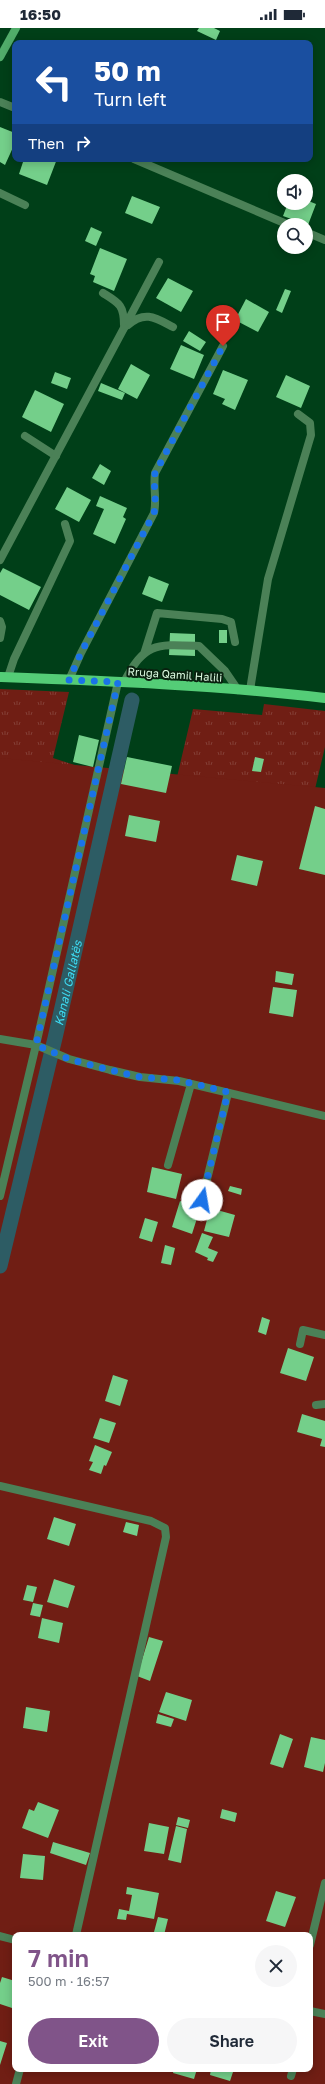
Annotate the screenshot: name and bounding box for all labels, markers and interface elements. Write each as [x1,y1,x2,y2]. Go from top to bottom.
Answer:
text: 16:50 [20,5,61,23]
text: 50 m [94,54,161,87]
icon: left [28,56,80,108]
text: Turn left [94,88,167,110]
icon: right [72,132,94,154]
text: Then [28,134,64,152]
map controls [277,174,313,254]
button: sound [277,174,313,210]
button: search [277,218,313,254]
pin [206,305,240,346]
icon: arrive [212,311,234,333]
street label: Rruga Qamil Halili [127,664,223,684]
water label: Kanali Gallatës [51,938,85,1027]
position arrow [181,1179,223,1221]
text: 7 min [28,1943,89,1972]
button: close [255,1945,297,1987]
text: 500 m · 16:57 [28,1973,109,1989]
button: Exit [28,2018,159,2064]
button: Share [167,2018,297,2064]

